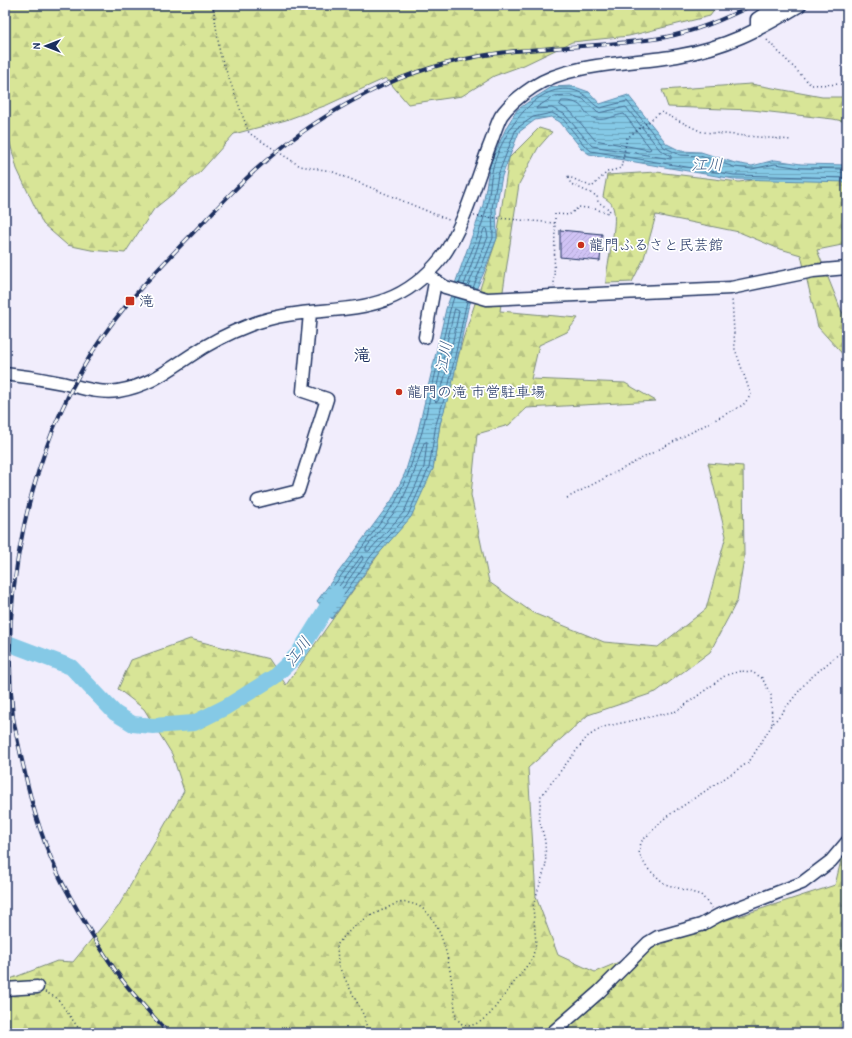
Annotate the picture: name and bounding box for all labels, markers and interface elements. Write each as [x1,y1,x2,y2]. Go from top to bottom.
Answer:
north arrow [26,26,66,66]
text: N [29,43,43,49]
water label: 江川 [691,153,723,175]
place label: 龍門ふるさと民芸館 [589,234,723,255]
marker: 龍門ふるさと民芸館 [576,240,586,250]
place label: 滝 [139,290,154,311]
marker: 滝 [124,295,136,307]
water label: 江川 [429,339,457,375]
district label: 滝 [354,343,371,366]
place label: 龍門の滝 市営駐車場 [407,381,545,402]
marker: 龍門の滝 市営駐車場 [394,387,404,397]
water label: 江川 [278,632,316,670]

